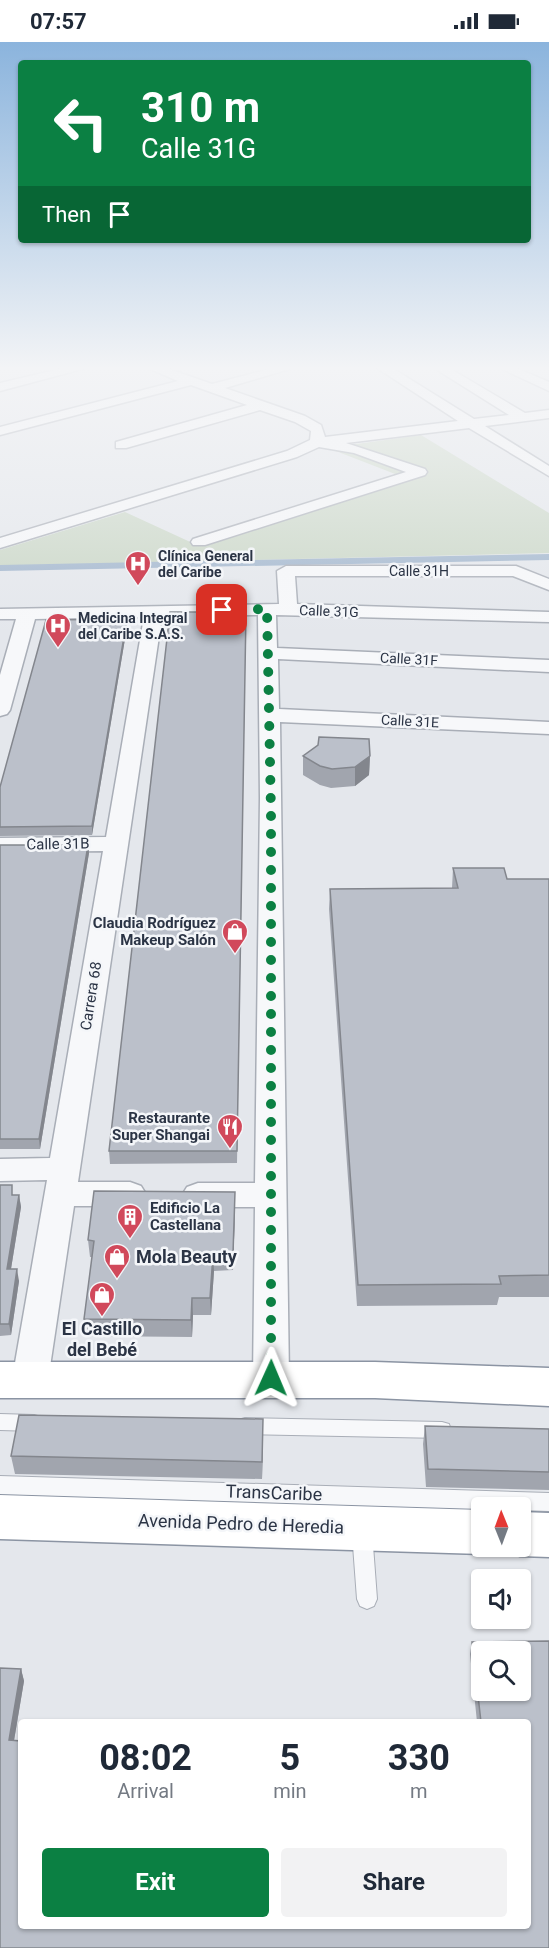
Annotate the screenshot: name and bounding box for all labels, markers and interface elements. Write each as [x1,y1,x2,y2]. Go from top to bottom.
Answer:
text: 07:57 [30,9,87,34]
text: 310 m [141,83,260,132]
icon: left [42,84,120,162]
text: Calle 31G [141,133,256,165]
icon: arrive [103,198,136,231]
text: Then [42,202,91,227]
place label: Clínica General del Caribe [158,548,253,580]
hospital icon: Clínica General del Caribe [123,549,153,587]
street label: Calle 31H [389,563,449,579]
pin [196,584,247,635]
icon: arrive [205,593,238,626]
street label: Calle 31G [299,602,359,620]
place label: Medicina Integral del Caribe S.A.S. [78,610,188,642]
hospital icon: Medicina Integral del Caribe S.A.S. [43,611,73,649]
street label: Calle 31F [380,649,439,669]
street label: Calle 31E [381,711,439,731]
street label: Calle 31B [26,834,90,854]
place label: Claudia Rodríguez Makeup Salón [93,914,216,949]
shop icon: Claudia Rodríguez Makeup Salón [220,917,250,955]
street label: Carrera 68 [77,960,105,1032]
place label: Restaurante Super Shangai [112,1109,210,1144]
restaurant icon: Restaurante Super Shangai [215,1112,245,1150]
place label: Edificio La Castellana [150,1199,221,1234]
building icon: Edificio La Castellana [115,1202,145,1240]
shop icon: Mola Beauty [102,1242,132,1280]
place label: Mola Beauty [136,1246,238,1267]
shop icon: El Castillo del Bebé [87,1280,117,1318]
place label: El Castillo del Bebé [62,1318,142,1360]
position arrow [239,1346,303,1410]
street label: TransCaribe [225,1480,323,1505]
north arrow [471,1497,531,1557]
map controls [471,1497,531,1701]
street label: Avenida Pedro de Heredia [138,1509,344,1538]
button: sound [471,1569,531,1629]
button: search [471,1641,531,1701]
text: 08:02 [99,1737,192,1779]
text: 5 [280,1737,300,1779]
text: 330 [388,1737,450,1779]
text: Arrival [117,1779,174,1803]
text: min [273,1779,307,1803]
text: m [410,1779,428,1803]
button: Exit [42,1848,269,1917]
button: Share [281,1848,507,1917]

